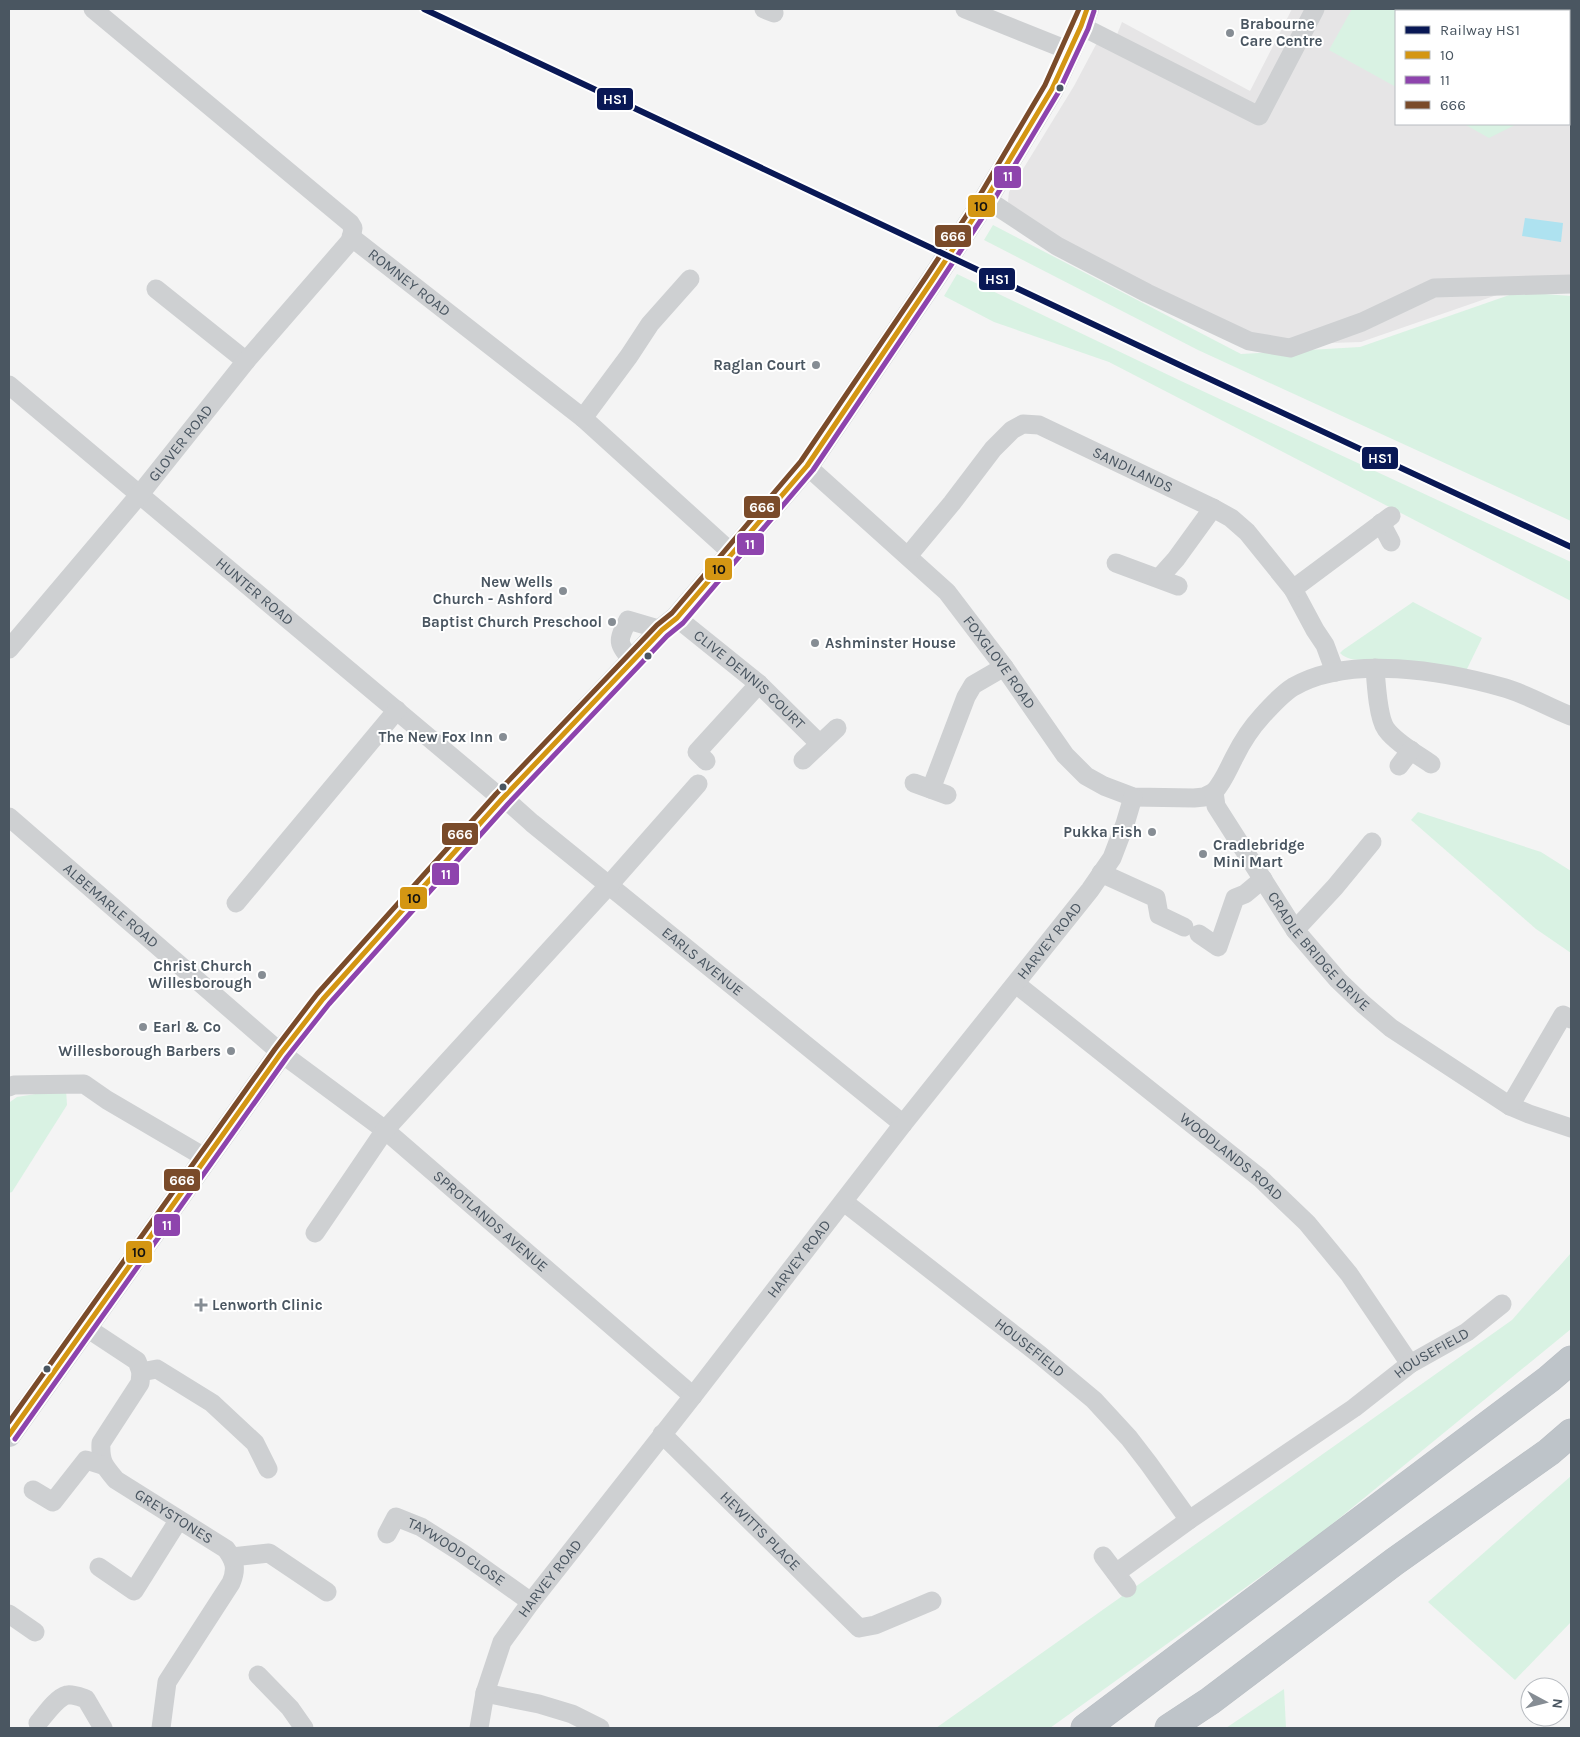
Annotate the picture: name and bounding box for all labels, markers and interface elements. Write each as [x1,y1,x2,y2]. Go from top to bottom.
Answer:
legend [1395,10,1570,125]
place label: Brabourne Care Centre [1240,15,1323,50]
text: Railway HS1 [1440,21,1520,39]
marker: Brabourne Care Centre [1224,27,1236,39]
text: 10 [1440,46,1454,64]
text: 11 [1440,71,1450,89]
unlabelled marker [1055,83,1065,93]
line badge: HS1 [596,87,634,111]
text: HS1 [603,91,627,108]
text: 666 [1440,96,1466,114]
line badge: 11 [993,165,1022,189]
text: 11 [1003,168,1013,185]
line badge: 10 [967,194,996,218]
text: 10 [974,198,988,215]
line badge: 666 [934,224,972,248]
text: 666 [940,228,966,245]
street label: ROMNEY ROAD [365,245,454,320]
line badge: HS1 [978,267,1016,291]
text: HS1 [985,271,1009,288]
place label: Raglan Court [713,356,806,374]
marker: Raglan Court [810,359,822,371]
street label: GLOVER ROAD [144,401,217,485]
street label: SANDILANDS [1090,443,1176,497]
line badge: HS1 [1361,446,1399,470]
text: HS1 [1368,450,1392,467]
line badge: 666 [743,495,781,519]
text: 666 [749,499,775,516]
line badge: 11 [736,532,765,556]
text: 11 [745,536,755,553]
street label: HUNTER ROAD [212,554,297,629]
line badge: 10 [704,557,733,581]
text: 10 [712,561,726,578]
place label: New Wells Church - Ashford [433,573,553,608]
marker: New Wells Church - Ashford [557,585,569,597]
street label: FOXGLOVE ROAD [959,612,1039,712]
place label: Baptist Church Preschool [421,613,602,631]
marker: Baptist Church Preschool [606,616,618,628]
street label: CLIVE DENNIS COURT [690,626,809,733]
place label: Ashminster House [825,634,956,652]
marker: Ashminster House [809,637,821,649]
unlabelled marker [643,651,653,661]
place label: The New Fox Inn [379,728,493,746]
marker: The New Fox Inn [497,731,509,743]
unlabelled marker [498,782,508,792]
line badge: 666 [441,822,479,846]
place label: Pukka Fish [1063,823,1142,841]
text: 666 [447,826,473,843]
marker: Pukka Fish [1146,826,1158,838]
place label: Cradlebridge Mini Mart [1213,836,1305,871]
marker: Cradlebridge Mini Mart [1197,848,1209,860]
street label: ALBEMARLE ROAD [60,859,162,952]
line badge: 11 [431,862,460,886]
text: 11 [441,866,451,883]
line badge: 10 [399,886,428,910]
street label: CRADLE BRIDGE DRIVE [1264,888,1373,1015]
text: 10 [407,890,421,907]
street label: HARVEY ROAD [1013,898,1086,983]
street label: EARLS AVENUE [658,923,747,1000]
place label: Christ Church Willesborough [148,957,252,992]
marker: Christ Church Willesborough [256,969,268,981]
place label: Earl & Co [153,1018,221,1036]
marker: Earl & Co [137,1021,149,1033]
place label: Willesborough Barbers [58,1042,221,1060]
marker: Willesborough Barbers [225,1045,237,1057]
street label: WOODLANDS ROAD [1176,1109,1287,1204]
street label: SPROTLANDS AVENUE [430,1167,552,1276]
line badge: 666 [163,1168,201,1192]
text: 666 [169,1172,195,1189]
line badge: 11 [153,1213,181,1237]
street label: HARVEY ROAD [763,1216,835,1302]
text: 11 [162,1217,172,1234]
line badge: 10 [125,1240,153,1264]
text: 10 [132,1244,146,1261]
place label: Lenworth Clinic [212,1296,323,1314]
marker: Lenworth Clinic [194,1298,208,1312]
street label: HOUSEFIELD [991,1314,1068,1381]
street label: HOUSEFIELD [1390,1324,1472,1382]
unlabelled marker [42,1364,52,1374]
street label: GREYSTONES [131,1485,216,1548]
street label: HEWITTS PLACE [716,1487,804,1574]
street label: TAYWOOD CLOSE [405,1514,509,1590]
street label: HARVEY ROAD [514,1536,586,1621]
north arrow [1520,1677,1570,1727]
text: N [1548,1698,1566,1710]

